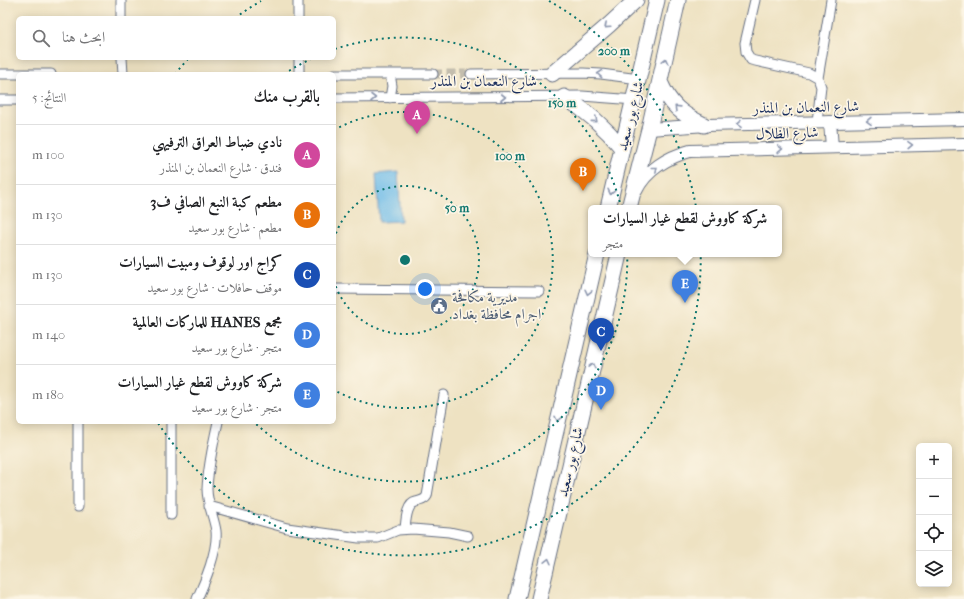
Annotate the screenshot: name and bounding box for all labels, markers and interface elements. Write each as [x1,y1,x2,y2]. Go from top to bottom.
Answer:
search box [16,16,336,60]
one-way arrow [604,22,612,29]
icon: search [30,27,52,49]
text: ابحث هنا [62,28,105,46]
text: 200 m [598,44,631,58]
one-way arrow [660,58,668,64]
one-way arrow [597,69,603,78]
street label: شارع النعمان بن المنذر [429,72,537,94]
street label: شارع بور سعيد [613,79,651,154]
text: بالقرب منك [254,86,320,106]
text: النتائج: 5 [32,90,66,105]
one-way arrow [500,93,506,101]
one-way arrow [370,94,376,102]
text: 150 m [548,96,577,110]
street label: شارع النعمان بن المنذر [751,97,859,121]
pin: A [404,101,430,134]
one-way arrow [674,106,682,113]
one-way arrow [591,115,598,122]
one-way arrow [866,117,872,125]
one-way arrow [736,120,742,128]
street label: شارع الظلال [755,123,819,147]
text: نادي ضباط العراق الترفيهي [152,133,282,151]
one-way arrow [907,141,913,149]
one-way arrow [777,145,783,153]
text: 100 m [32,147,65,162]
text: A [303,147,311,162]
text: 100 m [495,149,526,163]
pin: B [570,158,596,191]
text: فندق · شارع النعمان بن المنذر [160,160,282,175]
one-way arrow [650,166,657,173]
one-way arrow [608,189,616,195]
text: مطعم كبة النبع الصافي ف3 [150,193,282,211]
text: 50 m [445,201,470,215]
popup [588,205,782,257]
text: 130 m [32,207,63,222]
text: B [303,207,311,222]
text: شركة كاووش لقطع غيار السيارات [603,209,767,227]
text: مطعم · شارع بور سعيد [188,220,282,235]
text: متجر [603,236,623,251]
text: كراج اور لوقوف ومبيت السيارات [119,253,282,271]
centre of rings [398,253,412,267]
text: 130 m [32,267,63,282]
text: C [303,267,311,282]
pin: E [672,270,698,303]
your location [415,279,435,299]
text: موقف حافلات · شارع بور سعيد [147,280,282,295]
place label: مديرية مكافحة اجرام محافظة بغداد [452,288,541,327]
one-way arrow [584,288,593,295]
public building icon: مديرية مكافحة اجرام محافظة بغداد [429,296,449,316]
text: مجمع HANES للماركات العالمية [132,313,282,331]
pin: C [588,318,614,351]
text: 140 m [32,327,65,342]
text: D [302,327,312,342]
text: متجر · شارع بور سعيد [191,340,282,355]
one-way arrow [588,363,596,369]
text: شركة كاووش لقطع غيار السيارات [118,373,282,391]
pin: D [588,377,614,410]
text: 180 m [32,387,64,402]
text: E [303,387,311,402]
text: متجر · شارع بور سعيد [191,400,282,415]
one-way arrow [555,415,563,422]
street label: شارع بور سعيد [553,425,591,500]
map controls [916,443,952,587]
button: + [916,443,952,479]
button: − [916,479,952,515]
button: locate [916,515,952,551]
button: layers [916,551,952,587]
one-way arrow [543,558,551,564]

